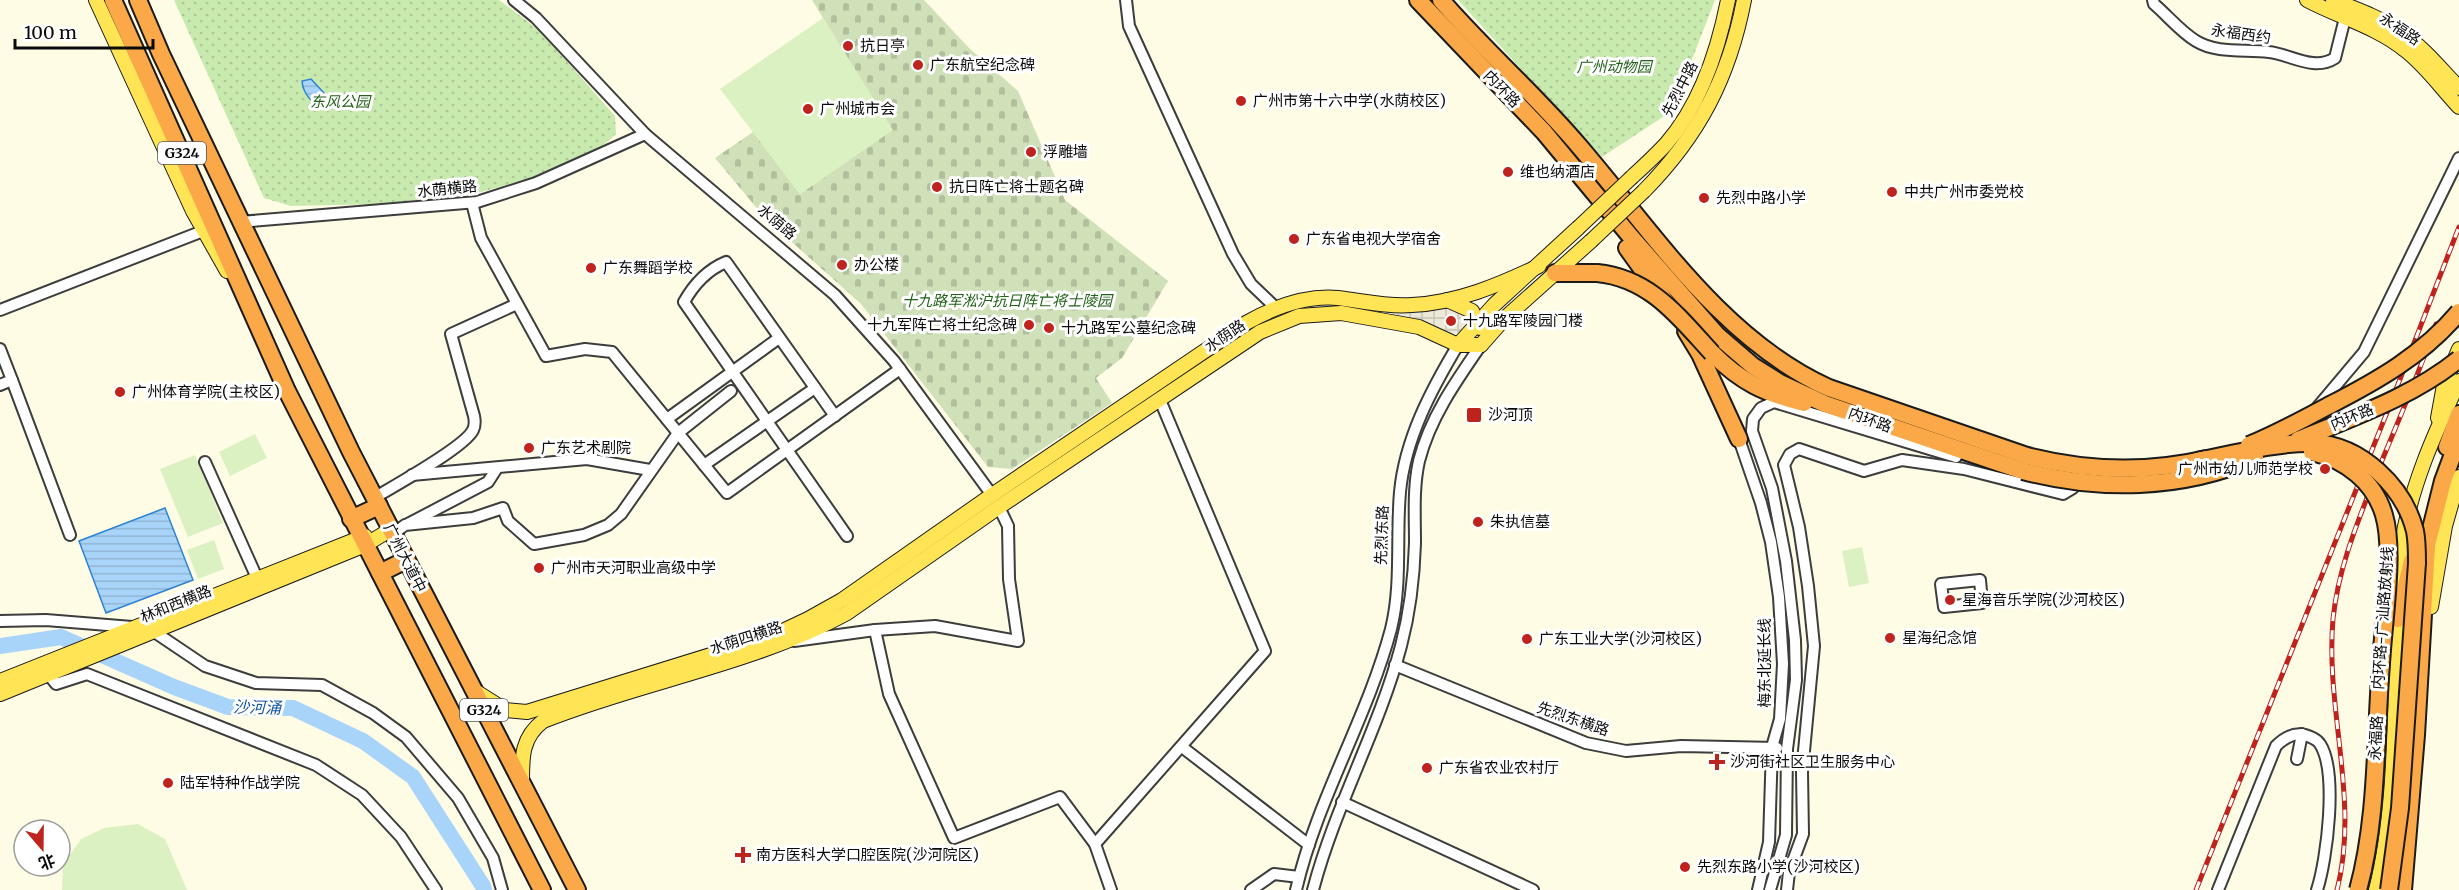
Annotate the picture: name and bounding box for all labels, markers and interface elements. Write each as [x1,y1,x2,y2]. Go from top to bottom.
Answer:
street label: 永福路 [2376,8,2424,49]
scale bar [15,12,153,50]
street label: 永福西约 [2210,20,2272,47]
text: 100 m [24,21,77,44]
place label: 抗日亭 [860,36,905,55]
marker: 抗日亭 [841,39,855,53]
place label: 广东航空纪念碑 [930,55,1035,74]
park label: 广州动物园 [1576,57,1653,76]
marker: 广东航空纪念碑 [911,58,925,72]
street label: 先烈中路 [1657,58,1702,120]
street label: 内环路 [1480,66,1525,111]
place label: 广州市第十六中学(水荫校区) [1253,91,1446,110]
park label: 东风公园 [310,92,372,111]
marker: 广州市第十六中学(水荫校区) [1234,94,1248,108]
place label: 广州城市会 [820,99,895,118]
marker: 广州城市会 [801,102,815,116]
road number: G324 [158,142,206,164]
place label: 浮雕墙 [1043,142,1088,161]
marker: 浮雕墙 [1024,145,1038,159]
place label: 维也纳酒店 [1520,162,1595,181]
marker: 维也纳酒店 [1501,165,1515,179]
street label: 水荫横路 [416,176,478,201]
place label: 抗日阵亡将士题名碑 [949,177,1084,196]
marker: 抗日阵亡将士题名碑 [930,180,944,194]
place label: 中共广州市委党校 [1904,182,2024,201]
marker: 中共广州市委党校 [1885,185,1899,199]
place label: 先烈中路小学 [1716,188,1806,207]
marker: 先烈中路小学 [1697,191,1711,205]
street label: 水荫路 [754,200,801,243]
place label: 广东省电视大学宿舍 [1306,229,1441,248]
marker: 广东省电视大学宿舍 [1287,232,1301,246]
place label: 办公楼 [854,255,899,274]
place label: 广东舞蹈学校 [603,258,693,277]
marker: 办公楼 [835,258,849,272]
marker: 广东舞蹈学校 [584,261,598,275]
park label: 十九路军淞沪抗日阵亡将士陵园 [902,291,1114,310]
place label: 十九路军陵园门楼 [1463,311,1583,330]
marker: 十九路军陵园门楼 [1444,314,1458,328]
place label: 十九军阵亡将士纪念碑 [867,315,1017,334]
street label: 水荫路 [1201,315,1249,356]
marker: 十九军阵亡将士纪念碑 [1022,318,1036,332]
place label: 十九路军公墓纪念碑 [1061,318,1196,337]
marker: 十九路军公墓纪念碑 [1042,321,1056,335]
place label: 广州体育学院(主校区) [132,382,280,401]
marker: 广州体育学院(主校区) [113,385,127,399]
street label: 内环路 [2327,399,2376,434]
street label: 内环路 [1846,403,1895,436]
place label: 沙河顶 [1488,405,1533,424]
marker: 沙河顶 [1465,406,1483,424]
place label: 广东艺术剧院 [541,438,631,457]
marker: 广东艺术剧院 [522,441,536,455]
place label: 广州市幼儿师范学校 [2178,459,2313,478]
marker: 广州市幼儿师范学校 [2318,462,2332,476]
street label: 先烈东路 [1371,505,1392,565]
place label: 朱执信墓 [1490,512,1550,531]
marker: 朱执信墓 [1471,515,1485,529]
street label: 广州大道中 [380,520,431,596]
street label: 内环路-广汕路放射线 [2368,546,2397,690]
place label: 广州市天河职业高级中学 [551,558,716,577]
marker: 广州市天河职业高级中学 [532,561,546,575]
street label: 林和西横路 [137,581,214,626]
place label: 星海音乐学院(沙河校区) [1962,590,2125,609]
marker: 星海音乐学院(沙河校区) [1943,593,1957,607]
street label: 水荫四横路 [707,617,784,658]
street label: 梅东北延长线 [1755,618,1774,708]
place label: 星海纪念馆 [1902,628,1977,647]
place label: 广东工业大学(沙河校区) [1539,629,1702,648]
marker: 星海纪念馆 [1883,631,1897,645]
marker: 广东工业大学(沙河校区) [1520,632,1534,646]
water label: 沙河涌 [233,697,283,717]
street label: 先烈东横路 [1535,697,1612,740]
road number: G324 [460,699,508,721]
street label: 永福路 [2365,715,2386,761]
place label: 沙河街社区卫生服务中心 [1730,752,1895,771]
marker: 沙河街社区卫生服务中心 [1708,753,1726,771]
place label: 广东省农业农村厅 [1439,758,1559,777]
marker: 广东省农业农村厅 [1420,761,1434,775]
place label: 陆军特种作战学院 [180,773,300,792]
marker: 陆军特种作战学院 [161,776,175,790]
north arrow [12,818,72,878]
place label: 南方医科大学口腔医院(沙河院区) [756,845,979,864]
marker: 南方医科大学口腔医院(沙河院区) [734,846,752,864]
text: 北 [36,850,58,874]
place label: 先烈东路小学(沙河校区) [1697,857,1860,876]
marker: 先烈东路小学(沙河校区) [1678,860,1692,874]

